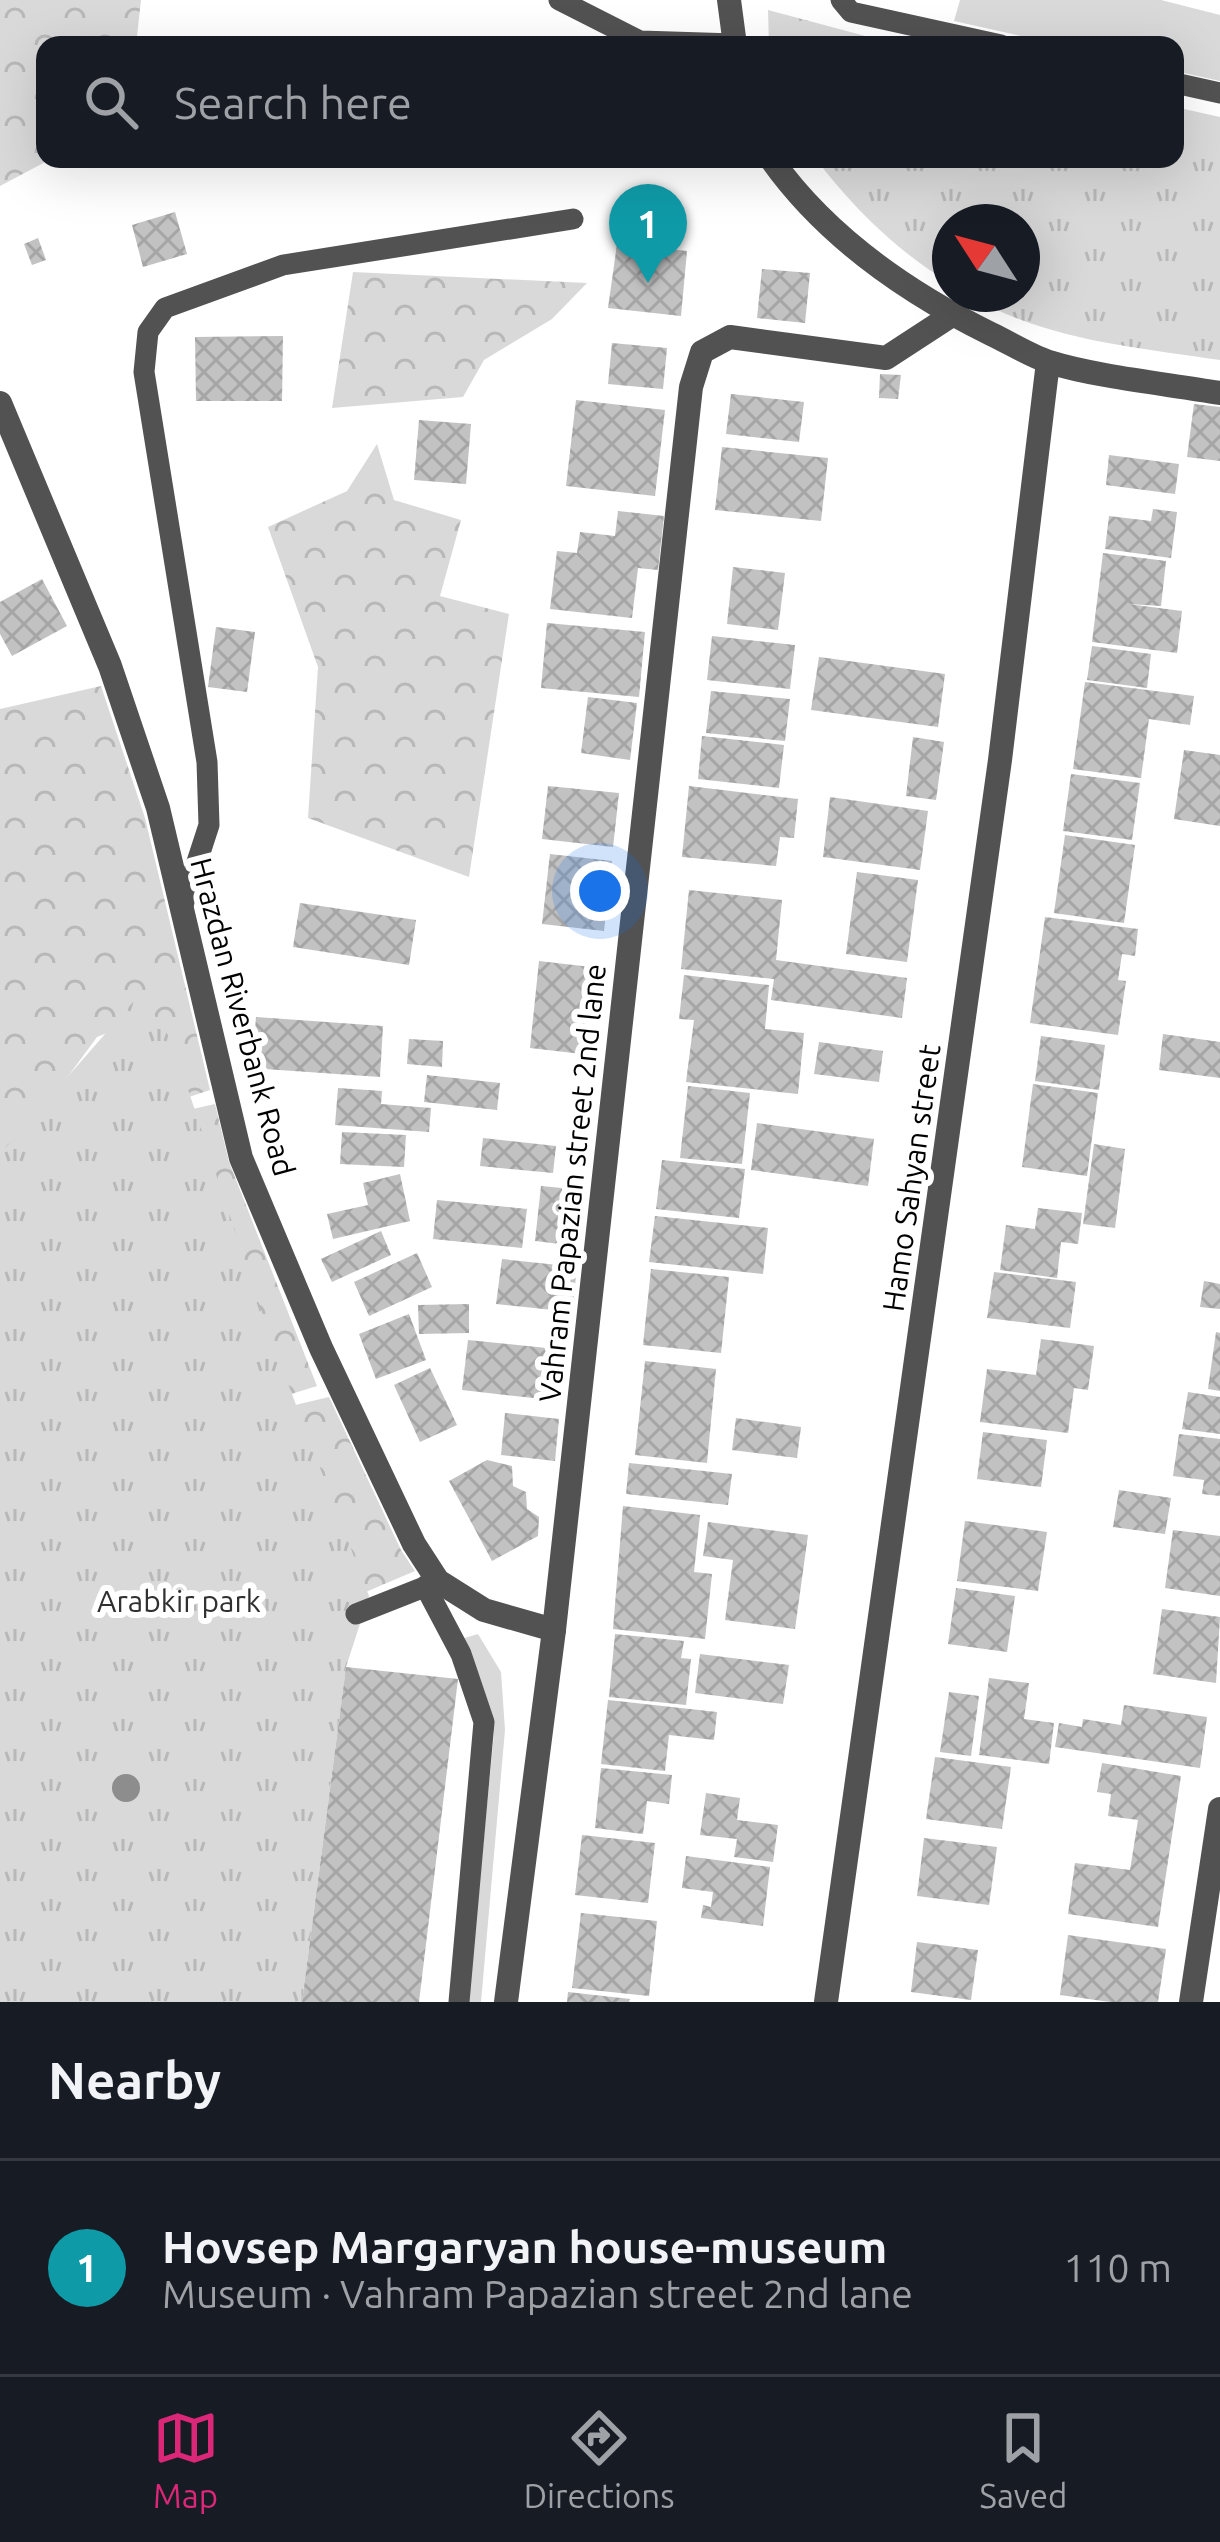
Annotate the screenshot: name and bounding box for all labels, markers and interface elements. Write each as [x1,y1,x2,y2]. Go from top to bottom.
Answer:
search box [36,36,1184,168]
icon: search [78,69,144,135]
text: Search here [174,77,412,128]
pin: 1 [609,184,687,283]
north arrow [932,204,1040,312]
street label: Hrazdan Riverbank Road [184,854,302,1179]
your location [570,861,630,921]
street label: Vahram Papazian street 2nd lane [532,962,612,1404]
street label: Hamo Sahyan street [875,1042,947,1314]
park label: Arabkir park [97,1584,261,1618]
text: Nearby [48,2051,221,2109]
text: Hovsep Margaryan house-museum [162,2221,887,2272]
text: 1 [76,2246,98,2289]
text: 110 m [1063,2246,1172,2289]
text: Museum · Vahram Papazian street 2nd lane [162,2272,913,2315]
tab: Map [153,2405,219,2514]
tab: Directions [524,2405,674,2514]
tab: Saved [980,2405,1067,2514]

